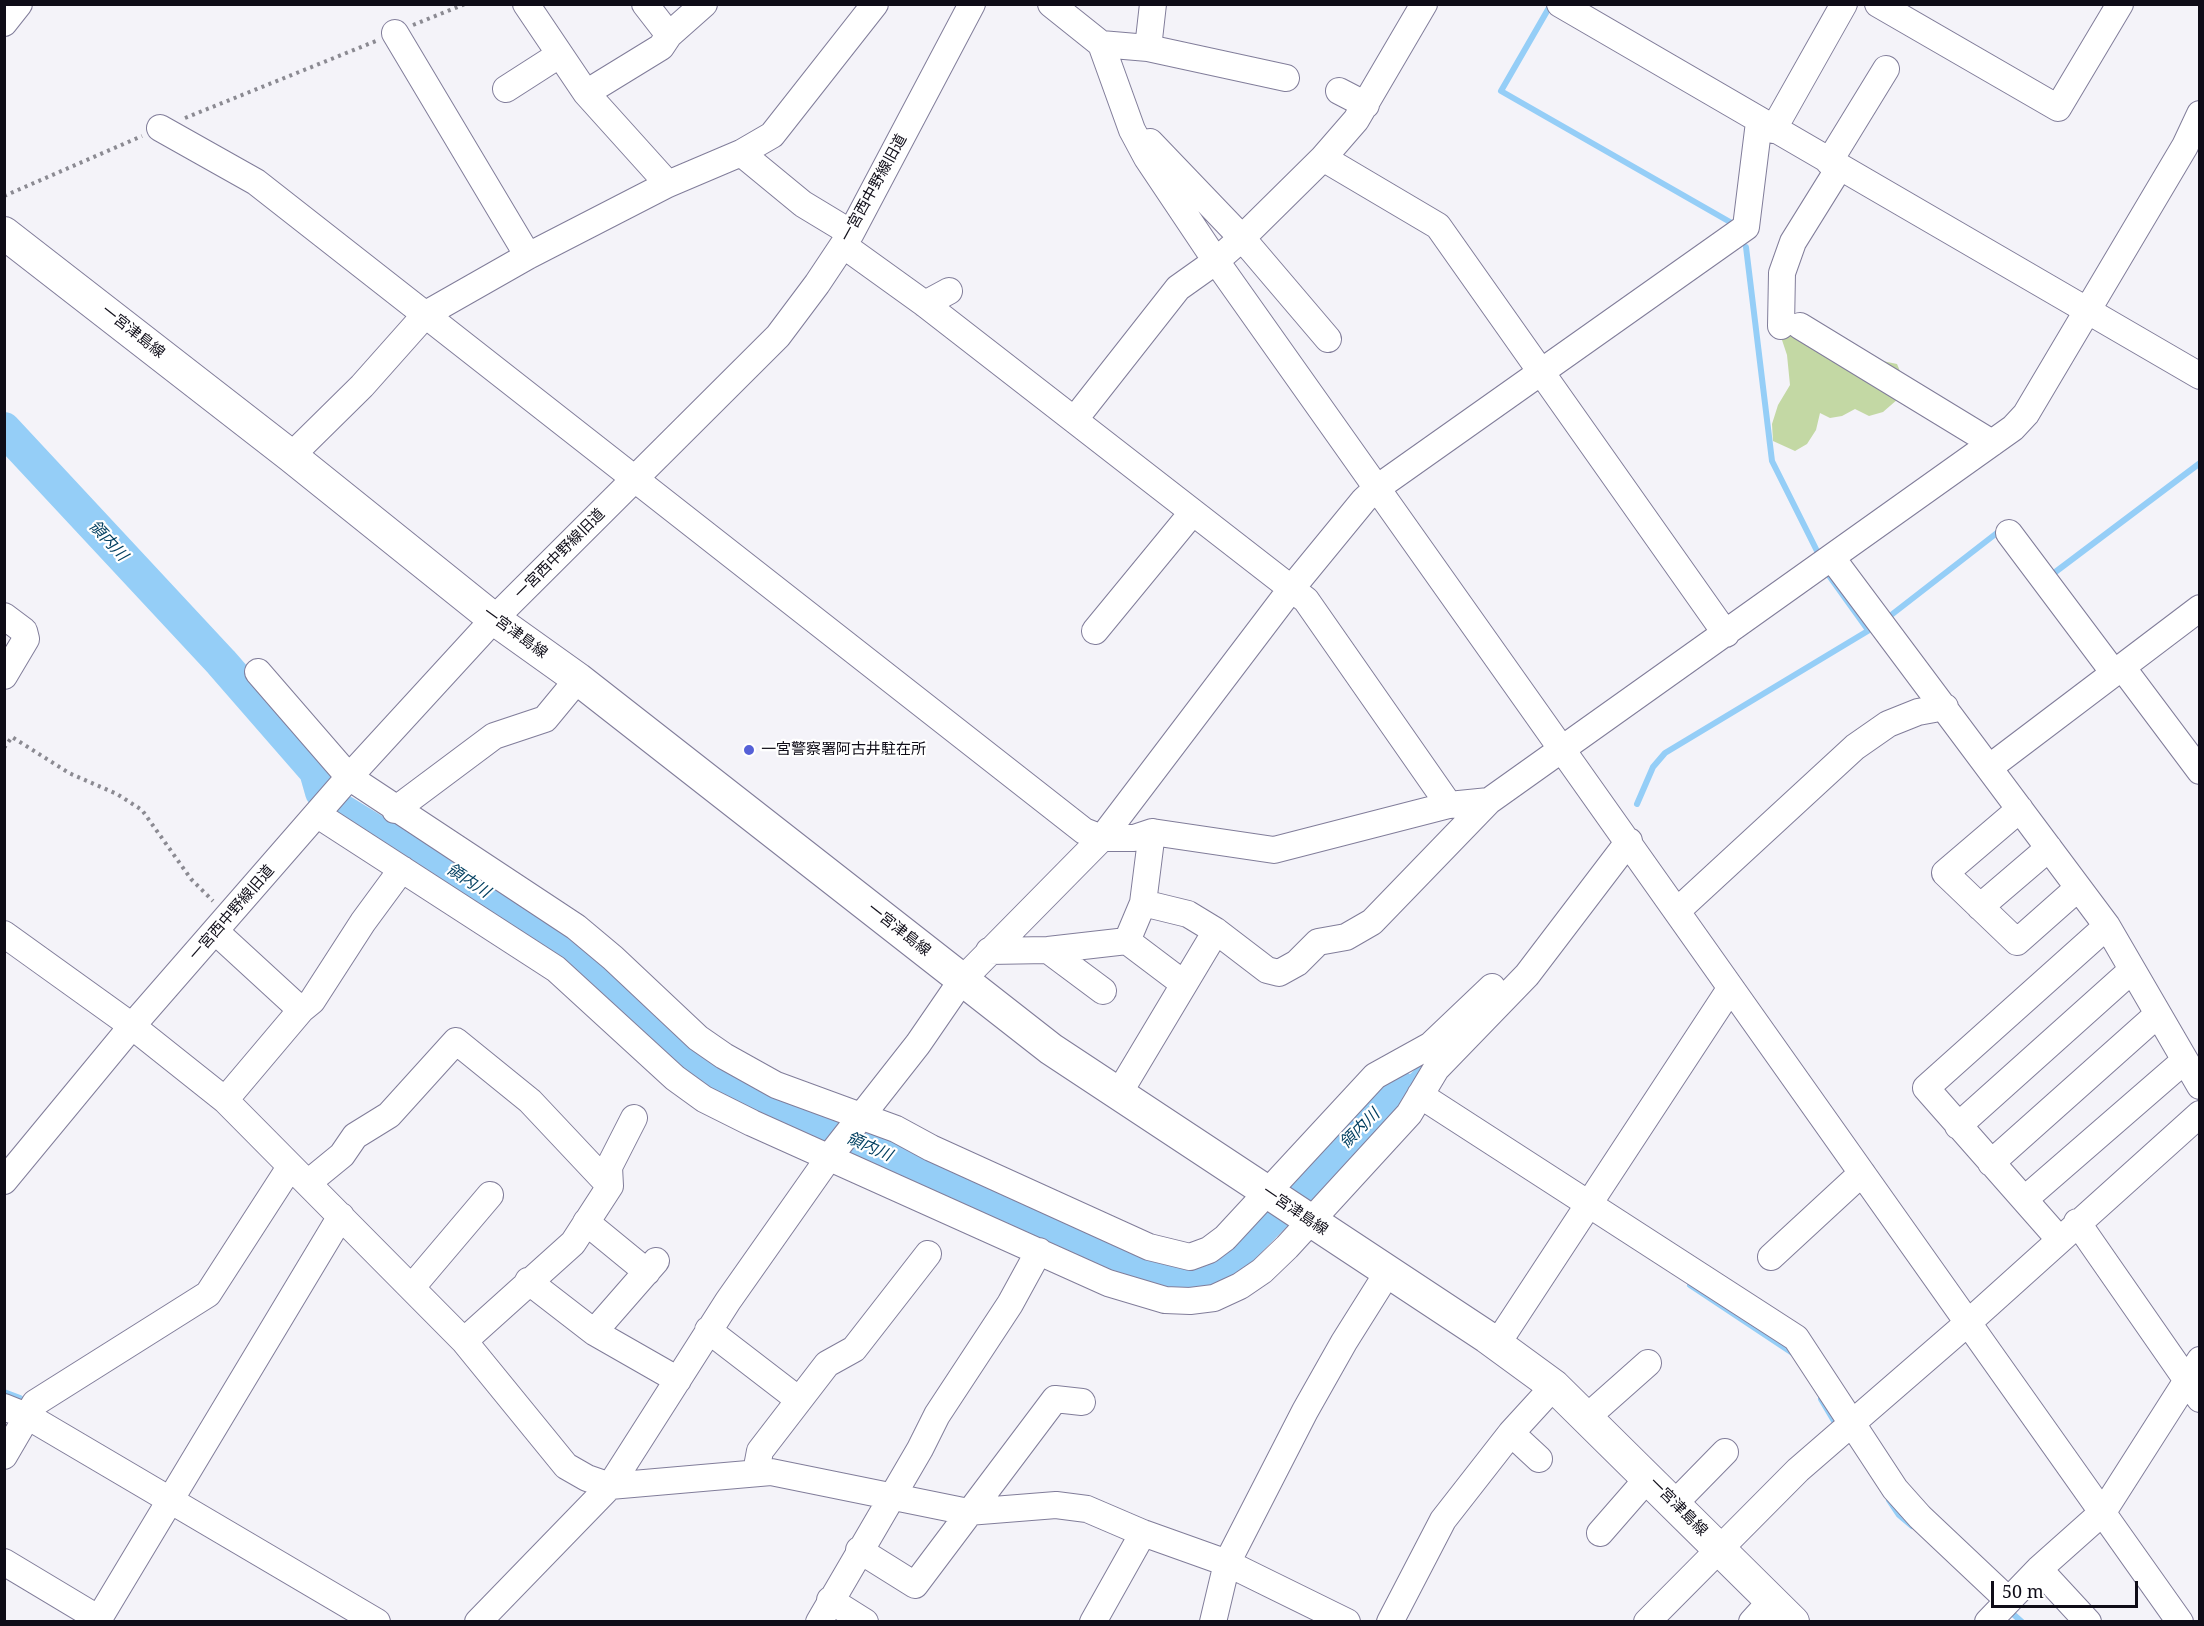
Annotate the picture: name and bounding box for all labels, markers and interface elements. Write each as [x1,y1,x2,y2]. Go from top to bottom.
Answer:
street label: 一宮西中野線旧道 [837,131,911,245]
street label: 一宮津島線 [98,302,168,362]
street label: 一宮西中野線旧道 [511,505,609,603]
water label: 領内川 [85,517,131,565]
street label: 一宮津島線 [479,604,551,662]
place label: 一宮警察署阿古井駐在所 [761,741,926,759]
marker: 一宮警察署阿古井駐在所 [742,743,756,757]
water label: 領内川 [443,860,493,902]
street label: 一宮西中野線旧道 [186,862,278,964]
street label: 一宮津島線 [864,900,934,960]
water label: 領内川 [1336,1105,1384,1153]
water label: 領内川 [843,1128,895,1166]
street label: 一宮津島線 [1259,1183,1331,1239]
street label: 一宮津島線 [1645,1474,1711,1540]
scale bar [1994,1569,2141,1607]
text: 50 m [2002,1579,2044,1603]

